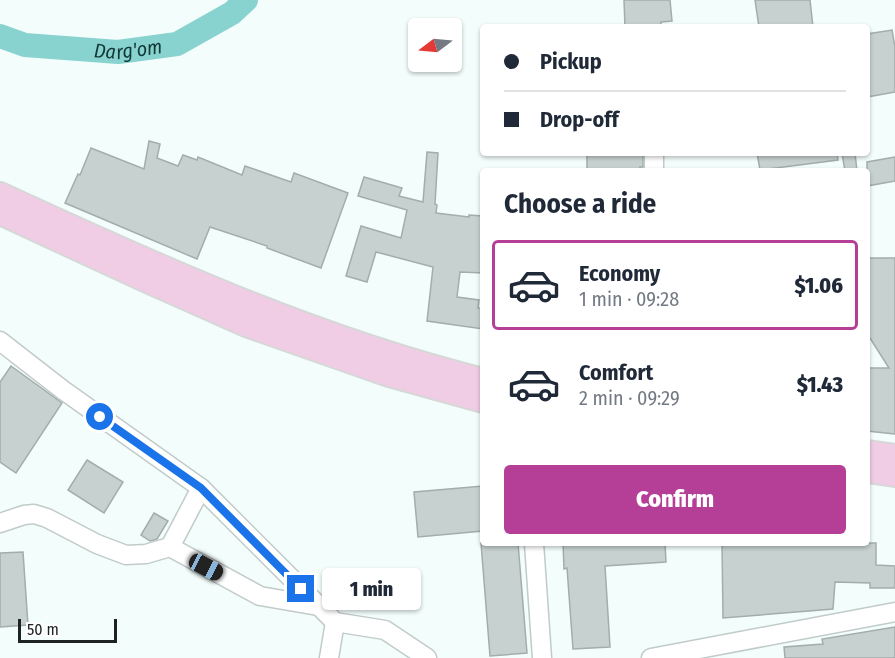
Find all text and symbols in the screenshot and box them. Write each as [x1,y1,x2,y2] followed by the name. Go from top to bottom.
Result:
[408,18,462,72] north arrow
[408,18,462,72] map controls
[93,34,164,64] water label: Darg'om
[540,48,602,75] text: Pickup
[540,106,619,133] text: Drop-off
[504,188,656,220] text: Choose a ride
[507,258,561,312] icon: car
[579,260,660,287] text: Economy
[795,272,843,299] text: $1.06
[579,287,679,311] text: 1 min · 09:28
[507,357,561,411] icon: car
[579,359,653,386] text: Comfort
[797,371,843,398] text: $1.43
[579,386,680,410] text: 2 min · 09:29
[86,403,113,430] route start
[504,465,846,534] button: Confirm
[186,551,226,583] car
[322,568,421,610] callout: 1 min
[287,575,314,602] route end
[350,577,393,601] text: 1 min
[18,616,117,644] scale bar
[27,620,59,639] text: 50 m

